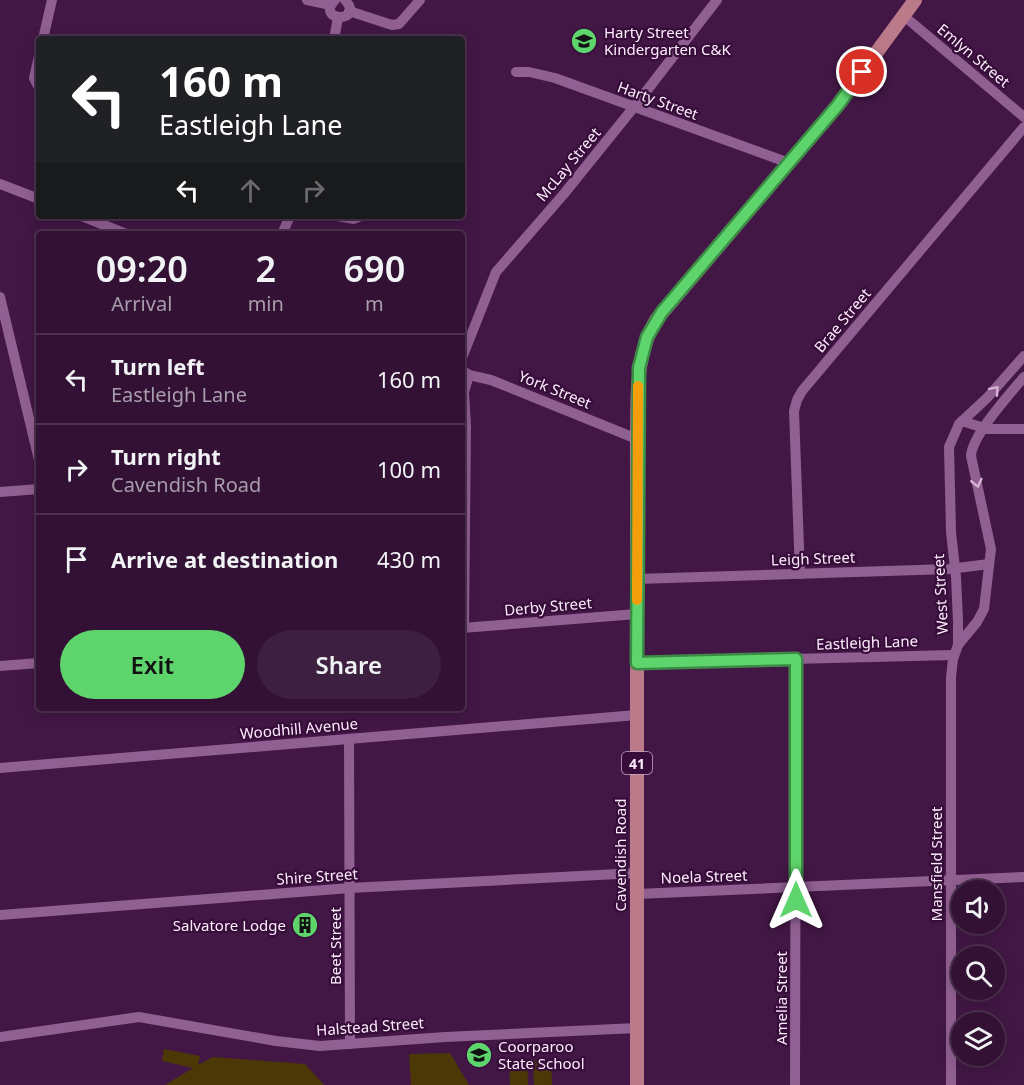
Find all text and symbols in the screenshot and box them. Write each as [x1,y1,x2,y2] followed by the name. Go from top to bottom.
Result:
[934,19,1015,92] street label: Emlyn Street
[604,22,731,59] place label: Harty Street Kindergarten C&K
[569,26,599,56] school or university icon: Harty Street Kindergarten C&K
[836,46,887,97] pin
[159,52,283,109] text: 160 m
[845,55,878,88] icon: arrive
[60,60,138,138] icon: left
[615,76,702,124] street label: Harty Street
[159,106,343,143] text: Eastleigh Lane
[531,122,605,205] street label: McLay Street
[171,174,204,207] icon: left
[234,174,267,207] icon: ahead
[297,174,330,207] icon: right
[96,244,188,293] text: 09:20
[255,244,276,293] text: 2
[344,244,405,293] text: 690
[809,283,875,356] street label: Brae Street
[111,290,172,317] text: Arrival
[248,290,284,317] text: min
[365,290,384,317] text: m
[111,351,205,381] text: Turn left
[60,363,93,396] icon: left
[377,364,441,394] text: 160 m
[516,365,595,413] street label: York Street
[111,381,247,408] text: Eastleigh Lane
[987,386,998,397] one-way arrow
[111,441,221,471] text: Turn right
[60,453,93,486] icon: right
[377,454,441,484] text: 100 m
[111,471,261,498] text: Cavendish Road
[969,477,982,487] one-way arrow
[60,543,93,576] icon: arrive
[111,544,338,574] text: Arrive at destination
[377,544,441,574] text: 430 m
[770,547,856,569] street label: Leigh Street
[928,553,952,635] street label: West Street
[503,592,593,620] street label: Derby Street
[60,630,245,699] button: Exit
[257,630,441,699] button: Share
[816,630,918,654] street label: Eastleigh Lane
[239,713,359,743] street label: Woodhill Avenue
[622,752,652,774] road number: 41
[610,799,630,911] street label: Cavendish Road
[926,806,946,921] street label: Mansfield Street
[276,863,359,889] street label: Shire Street
[660,864,748,888] street label: Noela Street
[764,868,828,932] position arrow
[951,880,1005,1066] map controls
[951,880,1005,934] button: sound
[325,906,345,985] street label: Beet Street
[290,910,320,940] building icon: Salvatore Lodge
[173,915,286,935] place label: Salvatore Lodge
[951,946,1005,1000] button: search
[771,950,791,1045] street label: Amelia Street
[315,1012,425,1040] street label: Halstead Street
[951,1012,1005,1066] button: layers
[498,1036,585,1073] place label: Coorparoo State School
[464,1040,494,1070] school or university icon: Coorparoo State School

